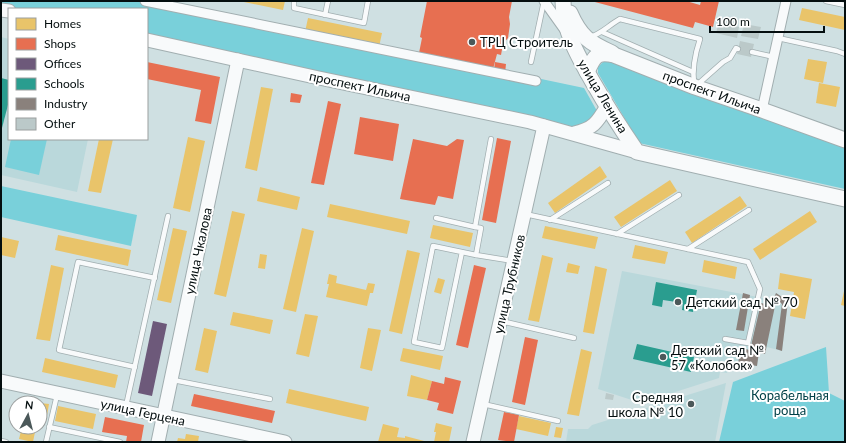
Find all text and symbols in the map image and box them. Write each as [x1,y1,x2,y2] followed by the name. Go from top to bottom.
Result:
[8,8,148,140] legend
[710,8,824,34] scale bar
[716,14,750,29] text: 100 m
[44,16,81,31] text: Homes
[480,34,573,50] place label: ТРЦ Строитель
[44,36,76,51] text: Shops
[467,37,477,47] marker: ТРЦ Строитель
[44,56,81,71] text: Offices
[575,56,631,136] street label: улица Ленина
[308,67,412,105] street label: проспект Ильича
[661,67,763,117] street label: проспект Ильича
[44,76,85,91] text: Schools
[44,96,88,111] text: Industry
[44,116,76,131] text: Other
[181,206,215,296] street label: улица Чкалова
[490,233,528,335] street label: улица Трубников
[686,294,798,310] place label: Детский сад № 70
[673,297,683,307] marker: Детский сад № 70
[671,342,764,373] place label: Детский сад № 57 «Колобок»
[658,352,668,362] marker: Детский сад № 57 «Колобок»
[751,387,829,418] park label: Корабельная роща
[608,389,683,420] place label: Средняя школа № 10
[8,395,48,435] north arrow
[99,395,187,429] street label: улица Герцена
[24,398,34,412] text: N
[686,399,696,409] marker: Средняя школа № 10

